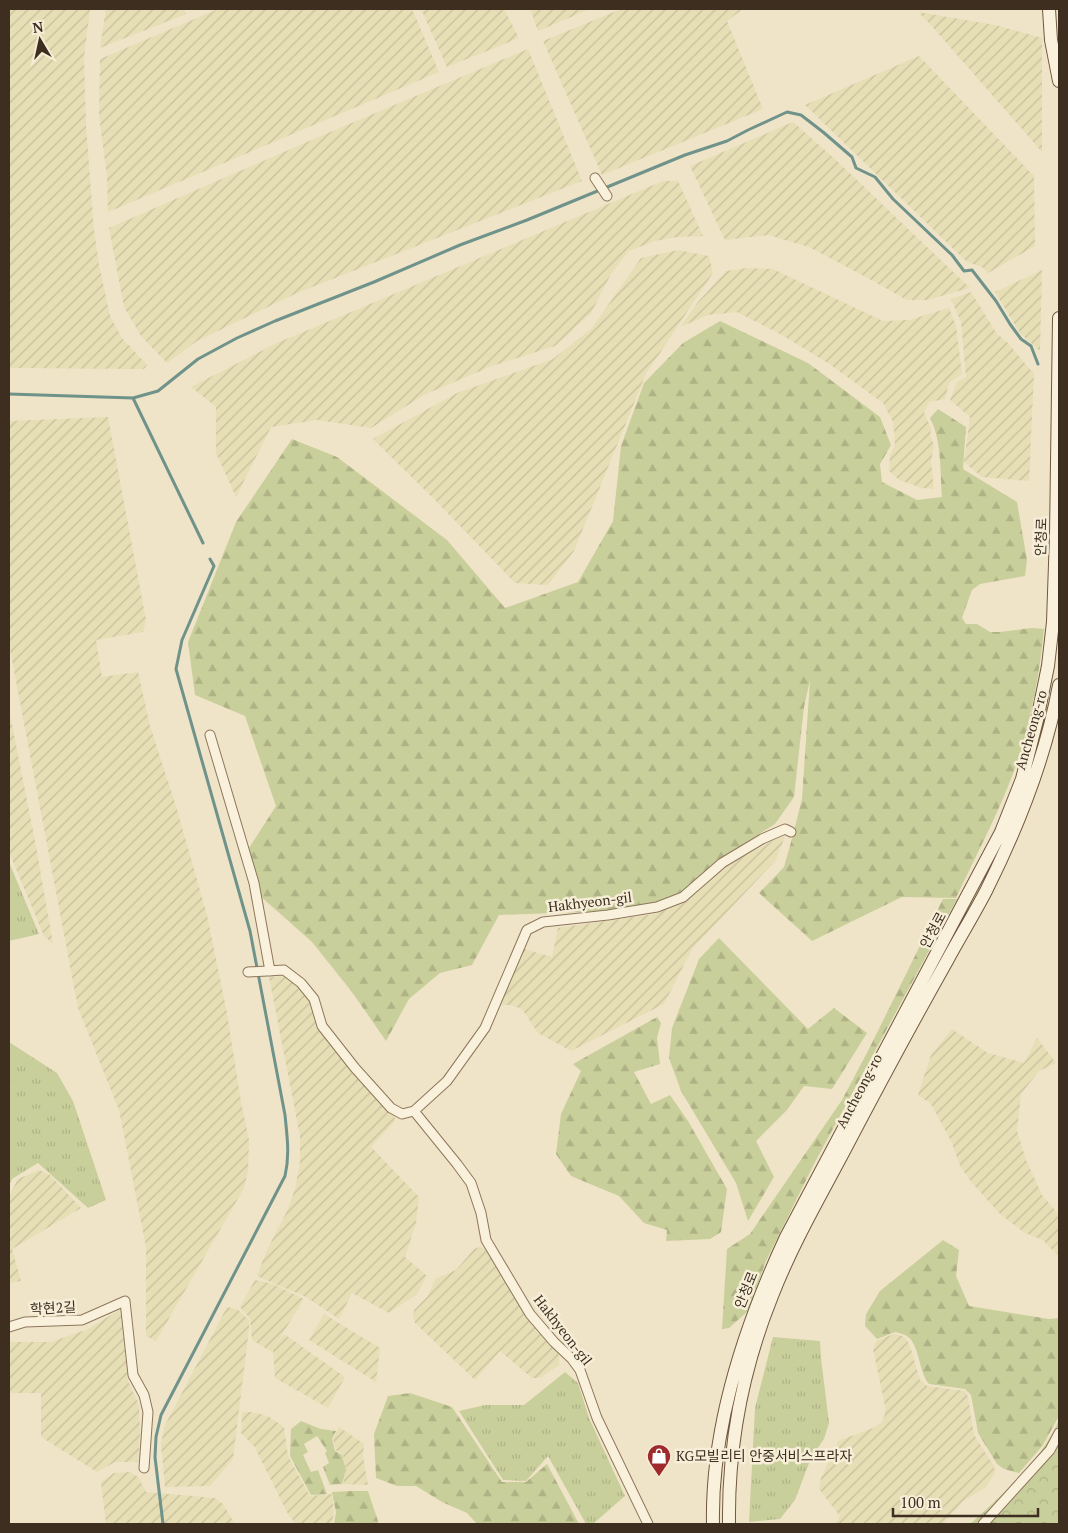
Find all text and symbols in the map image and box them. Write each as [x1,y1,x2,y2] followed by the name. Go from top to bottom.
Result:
[15,15,65,65] north arrow
[31,16,45,37] text: N
[1030,517,1051,557] street label: 안청로
[1010,688,1051,772] street label: Ancheong-ro
[547,887,633,916] street label: Hakhyeon-gil
[915,908,950,951] street label: 안청로
[831,1050,886,1131] street label: Ancheong-ro
[729,1268,762,1311] street label: 안청로
[530,1291,597,1369] street label: Hakhyeon-gil
[29,1297,76,1318] street label: 학현2길
[646,1443,672,1477] shop icon: KG모빌리티 안중서비스프라자
[676,1446,852,1465] place label: KG모빌리티 안중서비스프라자
[893,1486,1038,1518] scale bar
[900,1492,941,1512] text: 100 m

